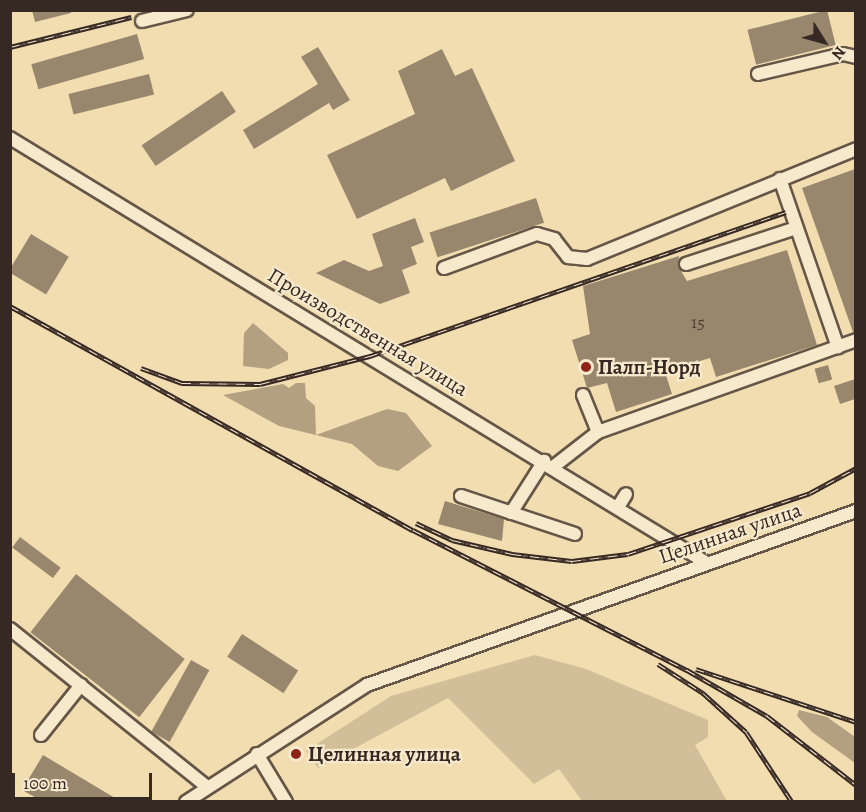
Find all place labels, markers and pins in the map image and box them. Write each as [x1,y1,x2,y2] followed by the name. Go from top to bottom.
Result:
[598,354,700,380] place label: Палп-Норд
[579,360,593,374] marker: Палп-Норд
[308,741,461,767] place label: Целинная улица
[289,747,303,761] marker: Целинная улица

